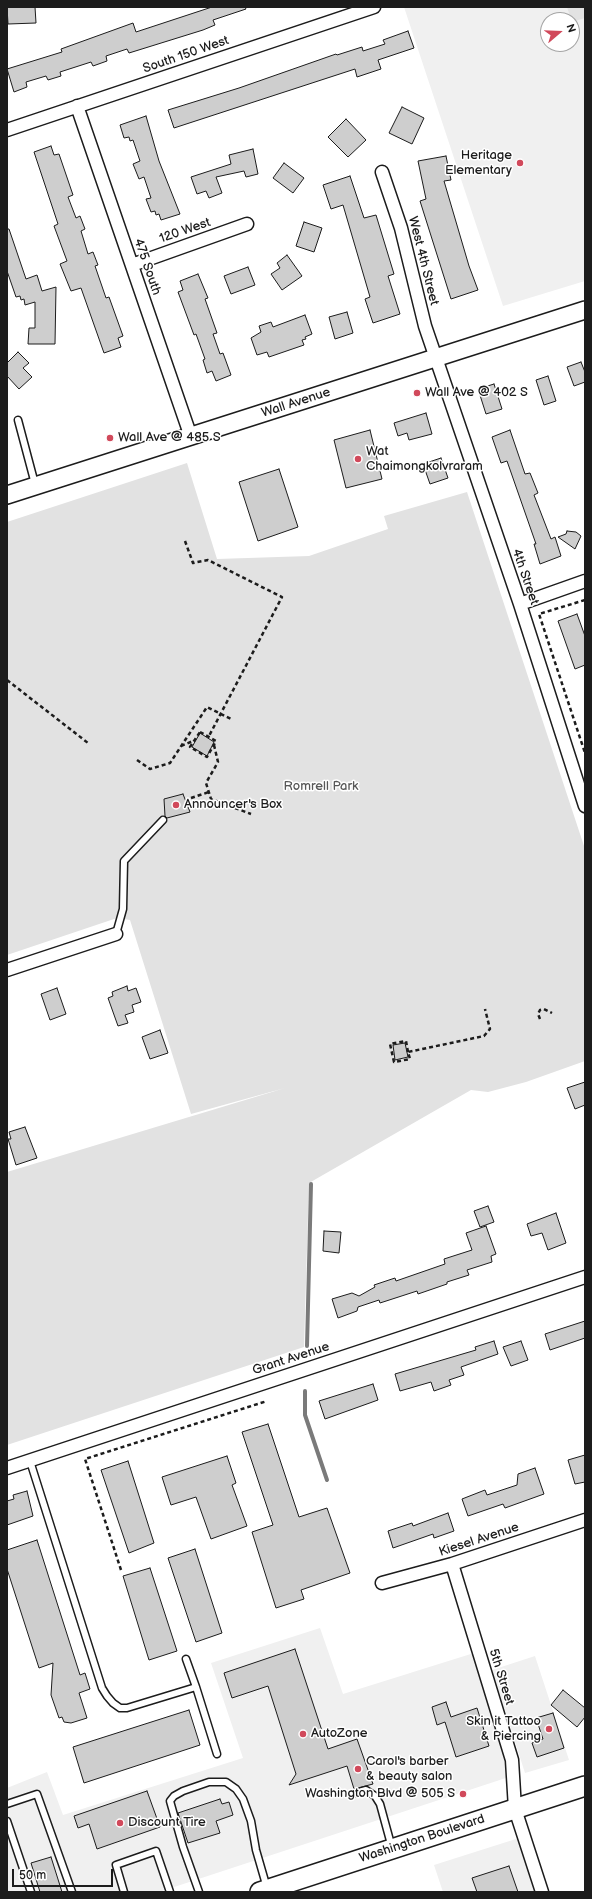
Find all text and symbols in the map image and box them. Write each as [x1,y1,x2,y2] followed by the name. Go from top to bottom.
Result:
[540,12,580,52] north arrow
[563,22,578,34] text: N
[141,33,231,77] street label: South 150 West
[445,148,512,179] place label: Heritage Elementary
[515,158,525,168] marker: Heritage Elementary
[157,215,213,247] street label: 120 West
[404,215,442,307] street label: West 4th Street
[130,237,164,297] street label: 475 South
[260,385,332,421] street label: Wall Avenue
[425,385,528,401] place label: Wall Ave @ 402 S
[412,388,422,398] marker: Wall Ave @ 402 S
[118,430,221,446] place label: Wall Ave @ 485 S
[105,433,115,443] marker: Wall Ave @ 485 S
[366,444,483,475] place label: Wat Chaimongkolvraram
[353,454,363,464] marker: Wat Chaimongkolvraram
[508,547,542,607] street label: 4th Street
[284,779,358,795] park label: Romrell Park
[184,797,282,813] place label: Announcer's Box
[171,800,181,810] marker: Announcer's Box
[251,1339,331,1379] street label: Grant Avenue
[437,1520,521,1560] street label: Kiesel Avenue
[485,1647,517,1707] street label: 5th Street
[466,1714,541,1745] place label: Skin it Tattoo & Piercing
[544,1724,554,1734] marker: Skin it Tattoo & Piercing
[311,1726,367,1742] place label: AutoZone
[298,1729,308,1739] marker: AutoZone
[366,1754,452,1785] place label: Carol's barber & beauty salon
[353,1764,363,1774] marker: Carol's barber & beauty salon
[305,1786,455,1802] place label: Washington Blvd @ 505 S
[458,1789,468,1799] marker: Washington Blvd @ 505 S
[357,1811,487,1867] street label: Washington Boulevard
[128,1815,206,1831] place label: Discount Tire
[115,1818,125,1828] marker: Discount Tire
[14,1861,115,1887] scale bar
[19,1868,46,1883] text: 50 m

